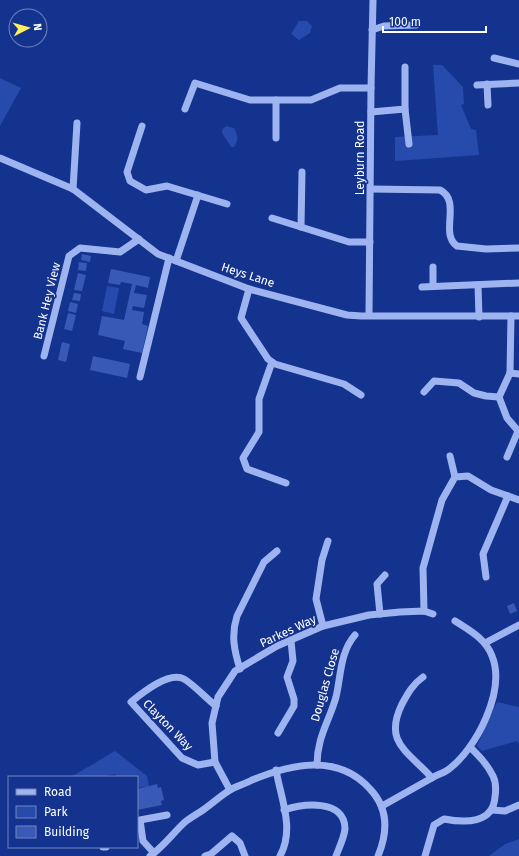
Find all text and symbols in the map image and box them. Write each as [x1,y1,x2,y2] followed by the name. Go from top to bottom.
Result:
[8,8,48,48] north arrow
[383,8,486,34] scale bar
[389,15,421,29] text: 100 m
[31,23,44,31] text: N
[353,121,367,195] street label: Leyburn Road
[220,260,276,290] street label: Heys Lane
[31,261,63,341] street label: Bank Hey View
[258,612,319,650] street label: Parkes Way
[308,647,342,723] street label: Douglas Close
[140,697,196,753] street label: Clayton Way
[8,776,138,848] legend
[44,785,72,799] text: Road
[44,805,68,819] text: Park
[44,825,90,839] text: Building

